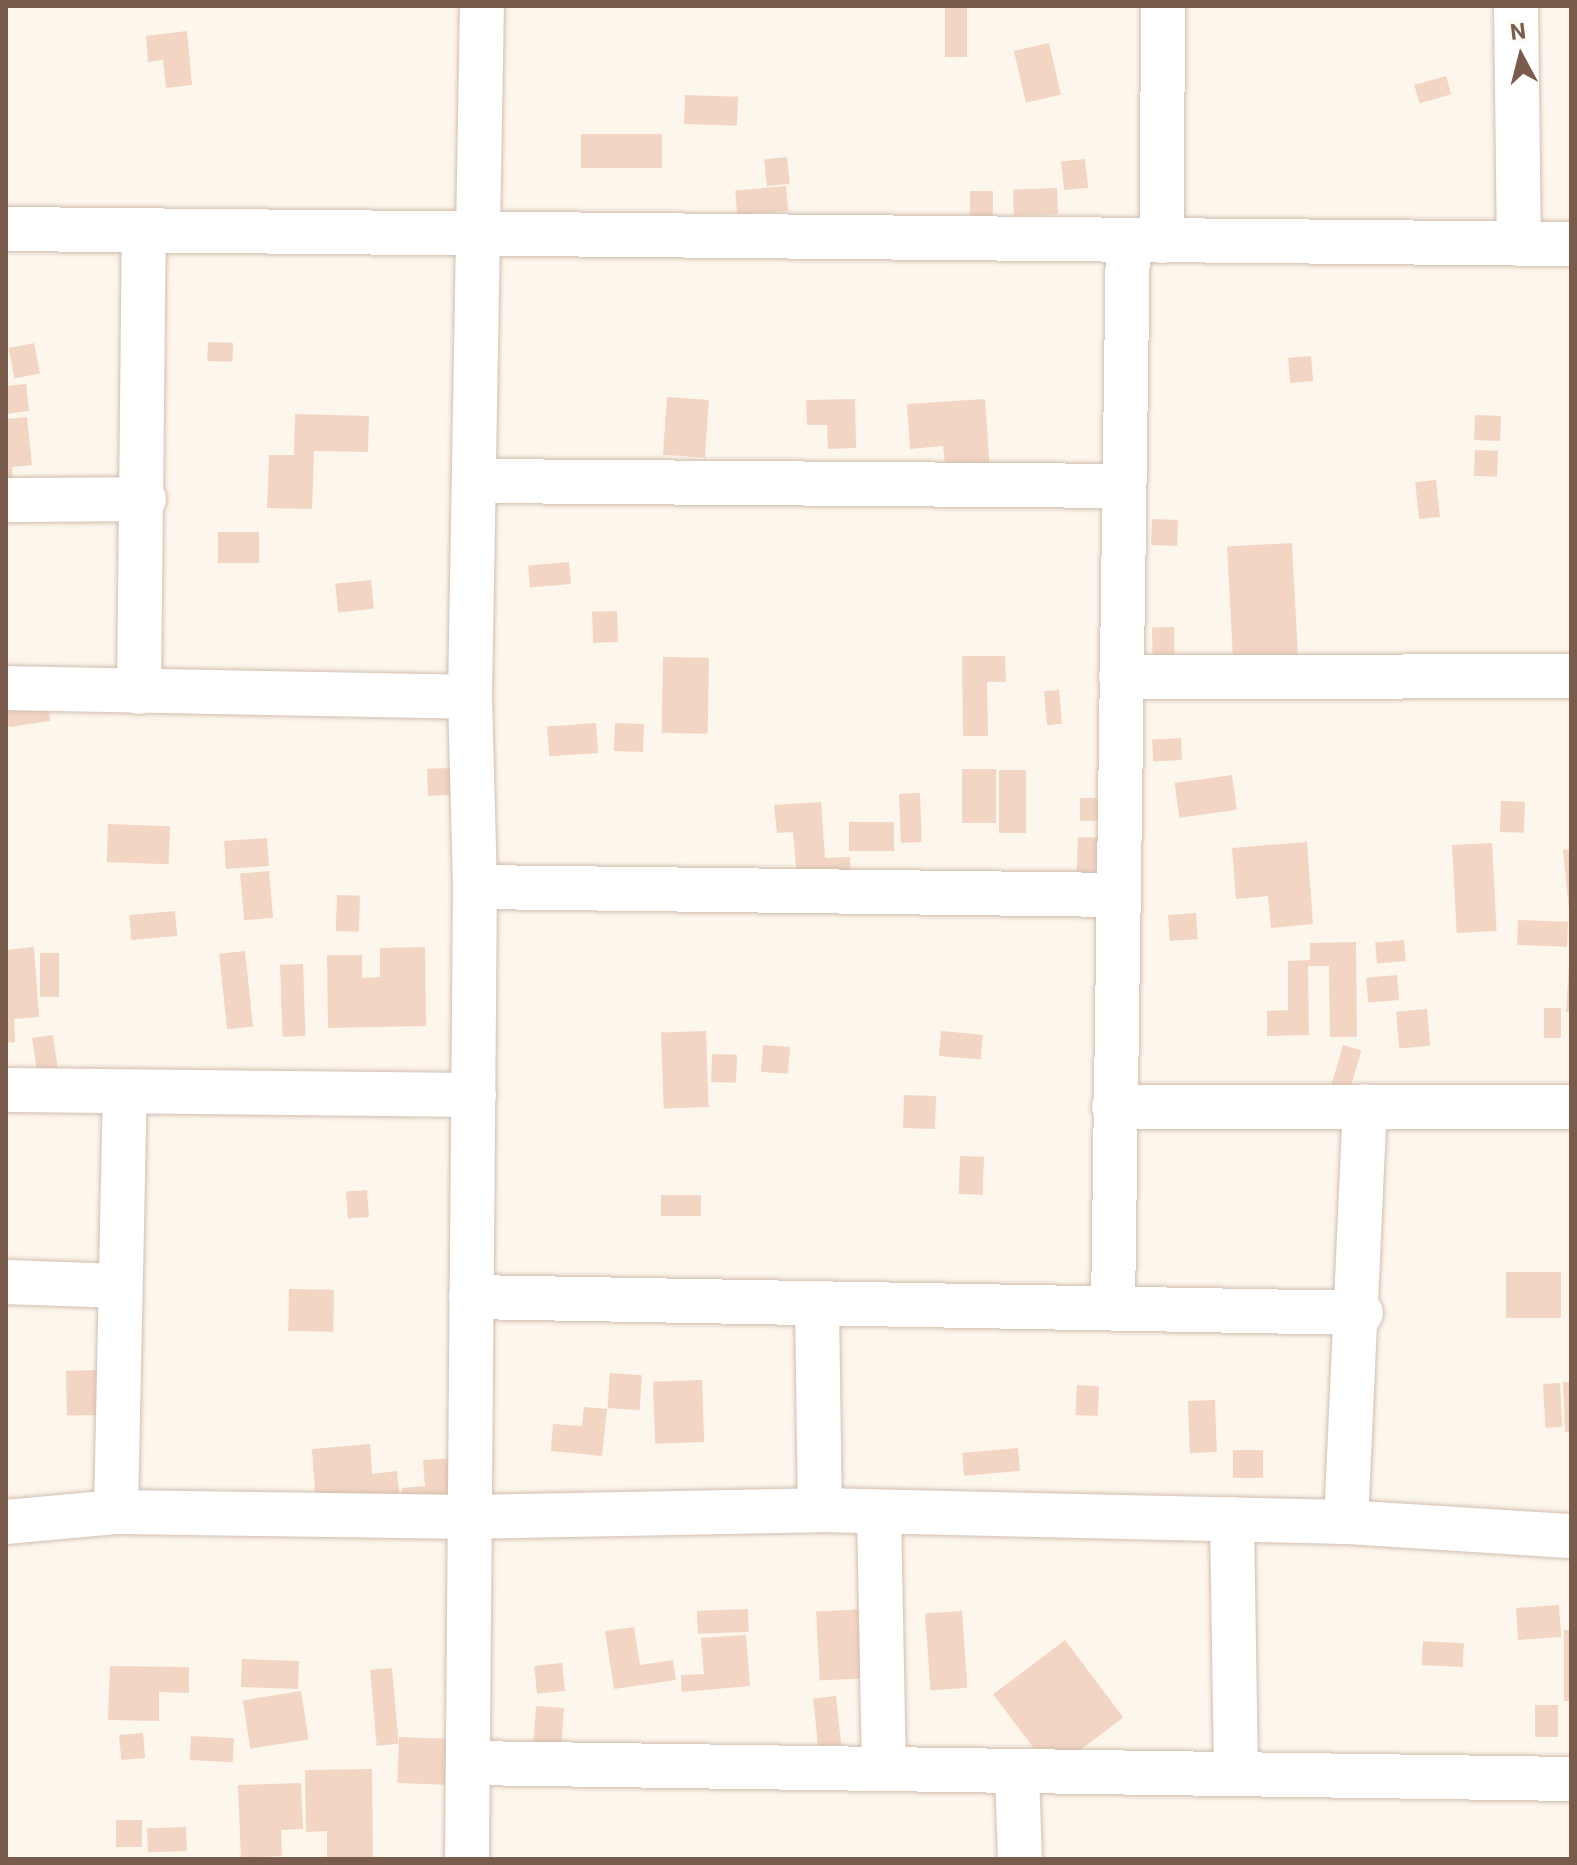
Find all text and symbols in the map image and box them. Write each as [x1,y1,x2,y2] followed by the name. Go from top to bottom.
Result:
[1481,16,1561,96] north arrow
[1509,18,1527,45] text: N

